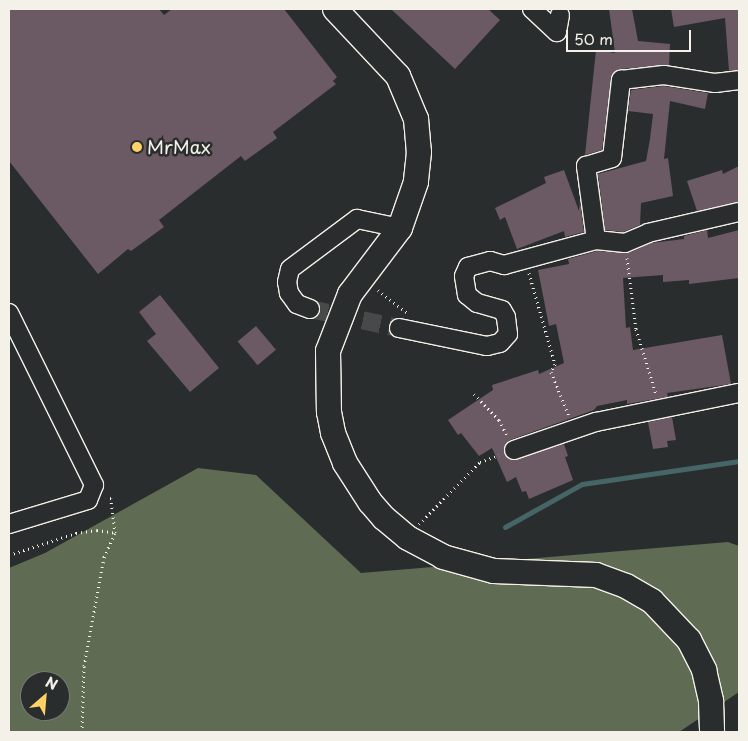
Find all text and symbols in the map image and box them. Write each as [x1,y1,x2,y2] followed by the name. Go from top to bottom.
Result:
[568,20,693,52] scale bar
[574,27,613,50] text: 50 m
[147,136,211,158] place label: MrMax
[131,141,143,153] marker: MrMax
[20,671,70,721] north arrow
[42,671,61,695] text: N

